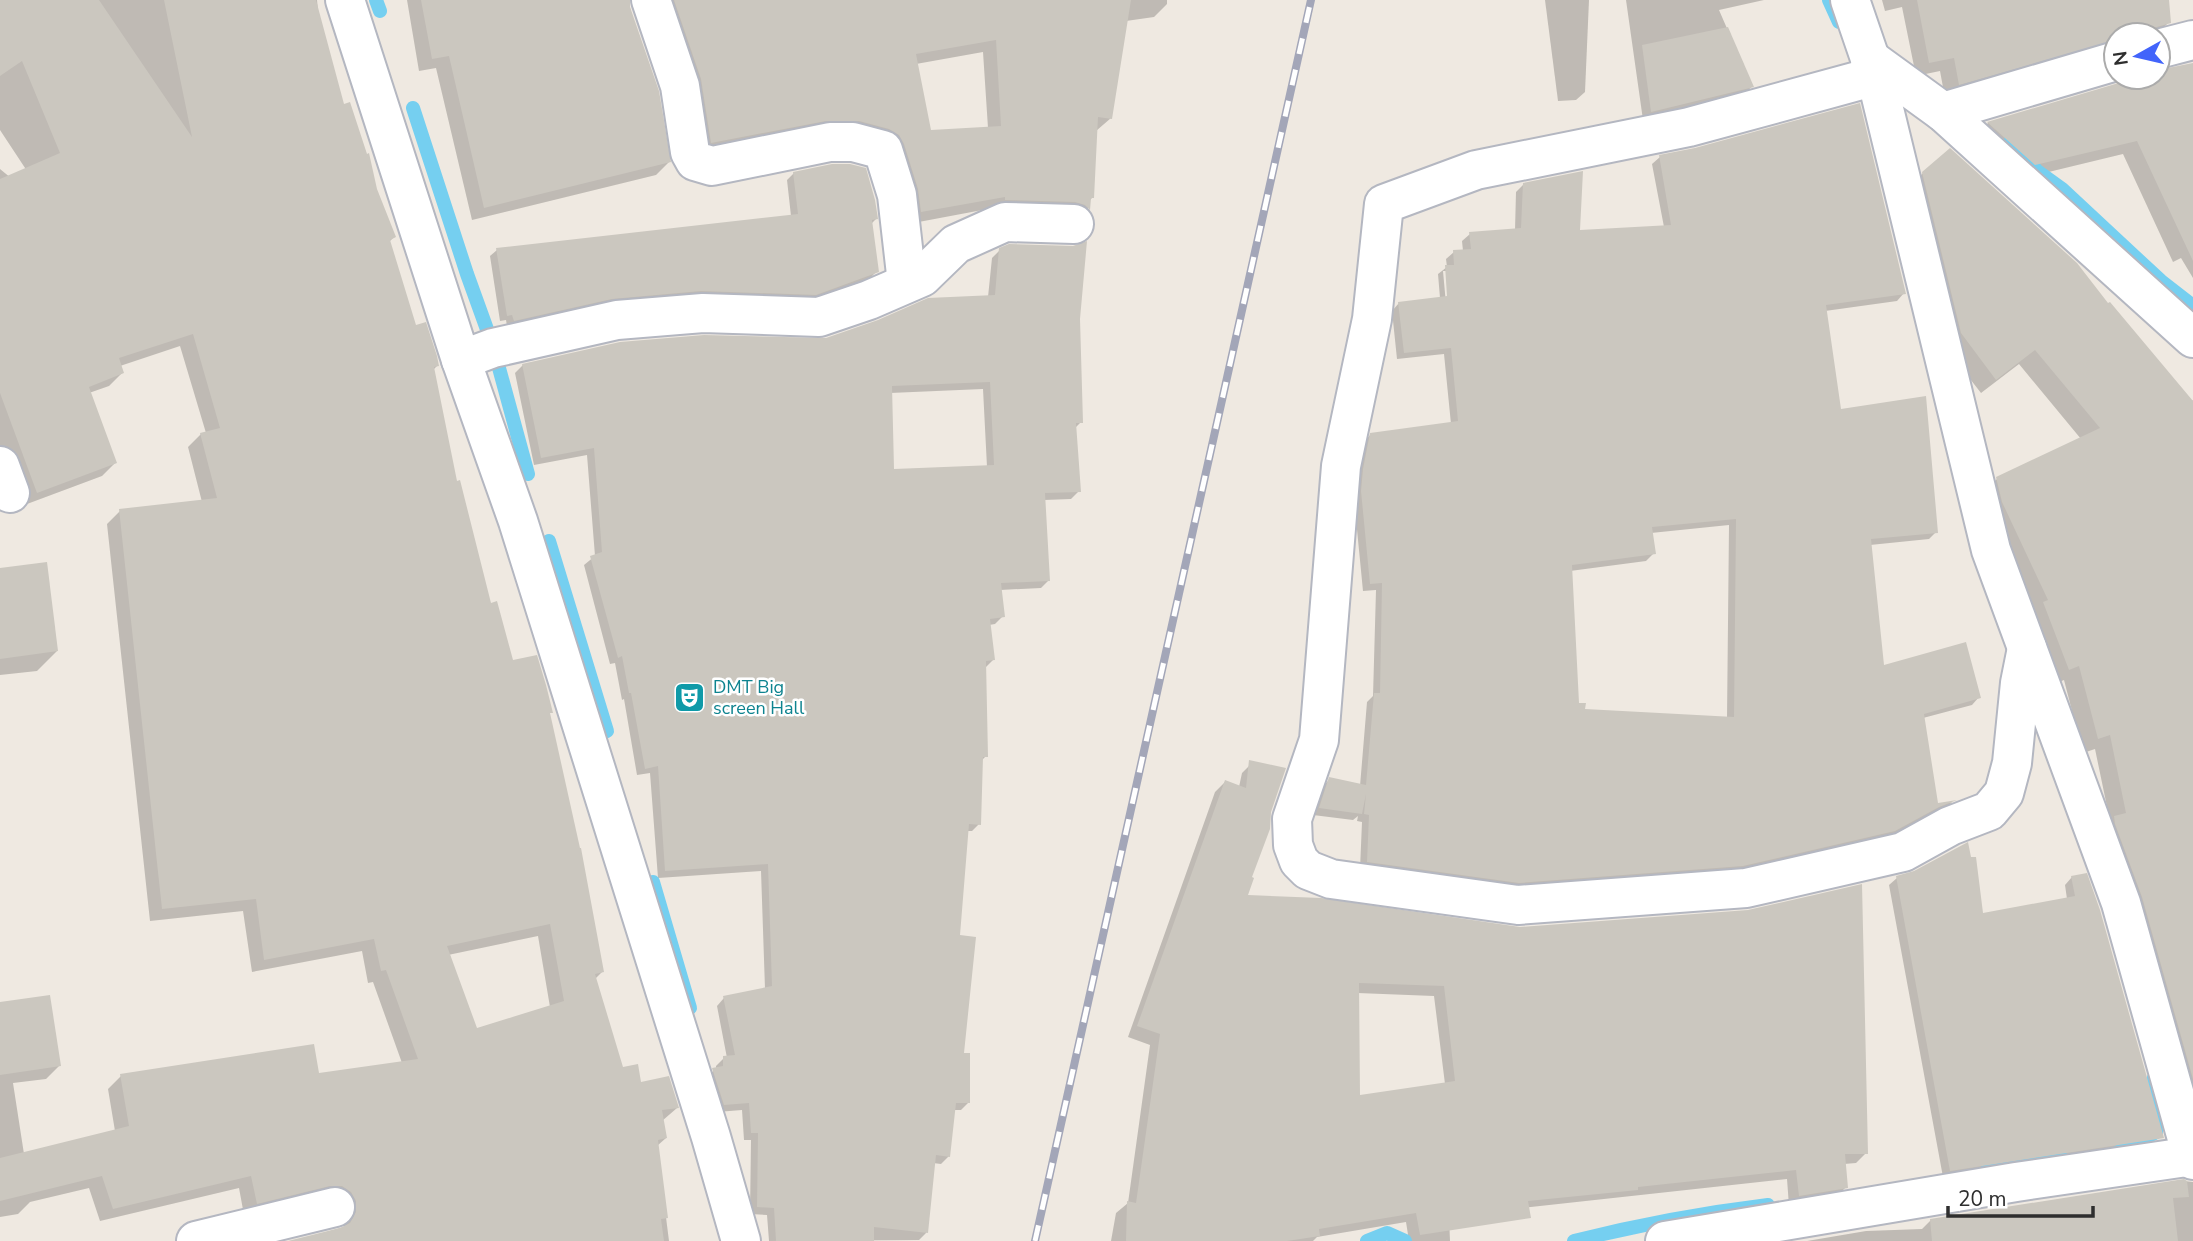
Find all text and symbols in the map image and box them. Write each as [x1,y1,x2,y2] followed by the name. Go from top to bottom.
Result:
[2102,21,2172,91] north arrow
[2107,49,2135,67] text: N
[713,675,805,720] place label: DMT Big screen Hall
[673,680,707,714] theatre icon: DMT Big screen Hall
[1948,1174,2093,1218] scale bar
[1958,1185,2007,1213] text: 20 m

